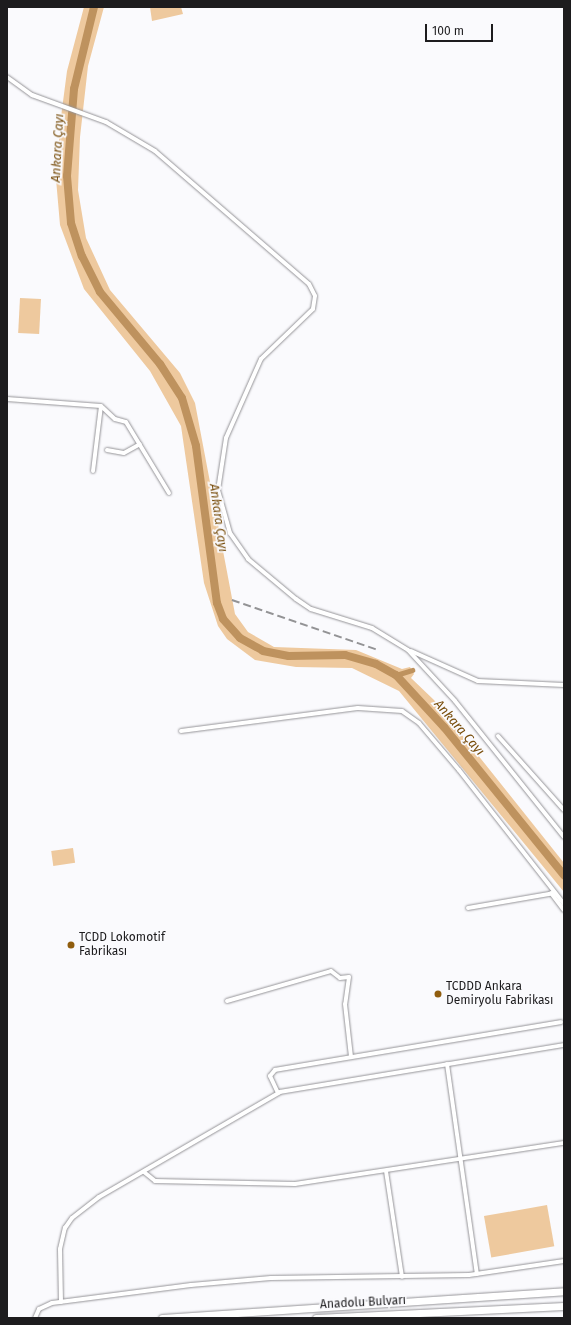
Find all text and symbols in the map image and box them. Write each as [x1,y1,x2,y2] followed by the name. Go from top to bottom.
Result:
[427,16,495,42] scale bar
[432,24,464,38] text: 100 m
[48,113,68,183] water label: Ankara Çayı
[205,483,231,553] water label: Ankara Çayı
[430,697,488,759] water label: Ankara Çayı
[79,931,165,959] place label: TCDD Lokomotif Fabrikası
[66,940,76,950] marker: TCDD Lokomotif Fabrikası
[446,980,553,1008] place label: TCDDD Ankara Demiryolu Fabrikası
[433,989,443,999] marker: TCDDD Ankara Demiryolu Fabrikası
[320,1294,406,1312] street label: Anadolu Bulvarı

